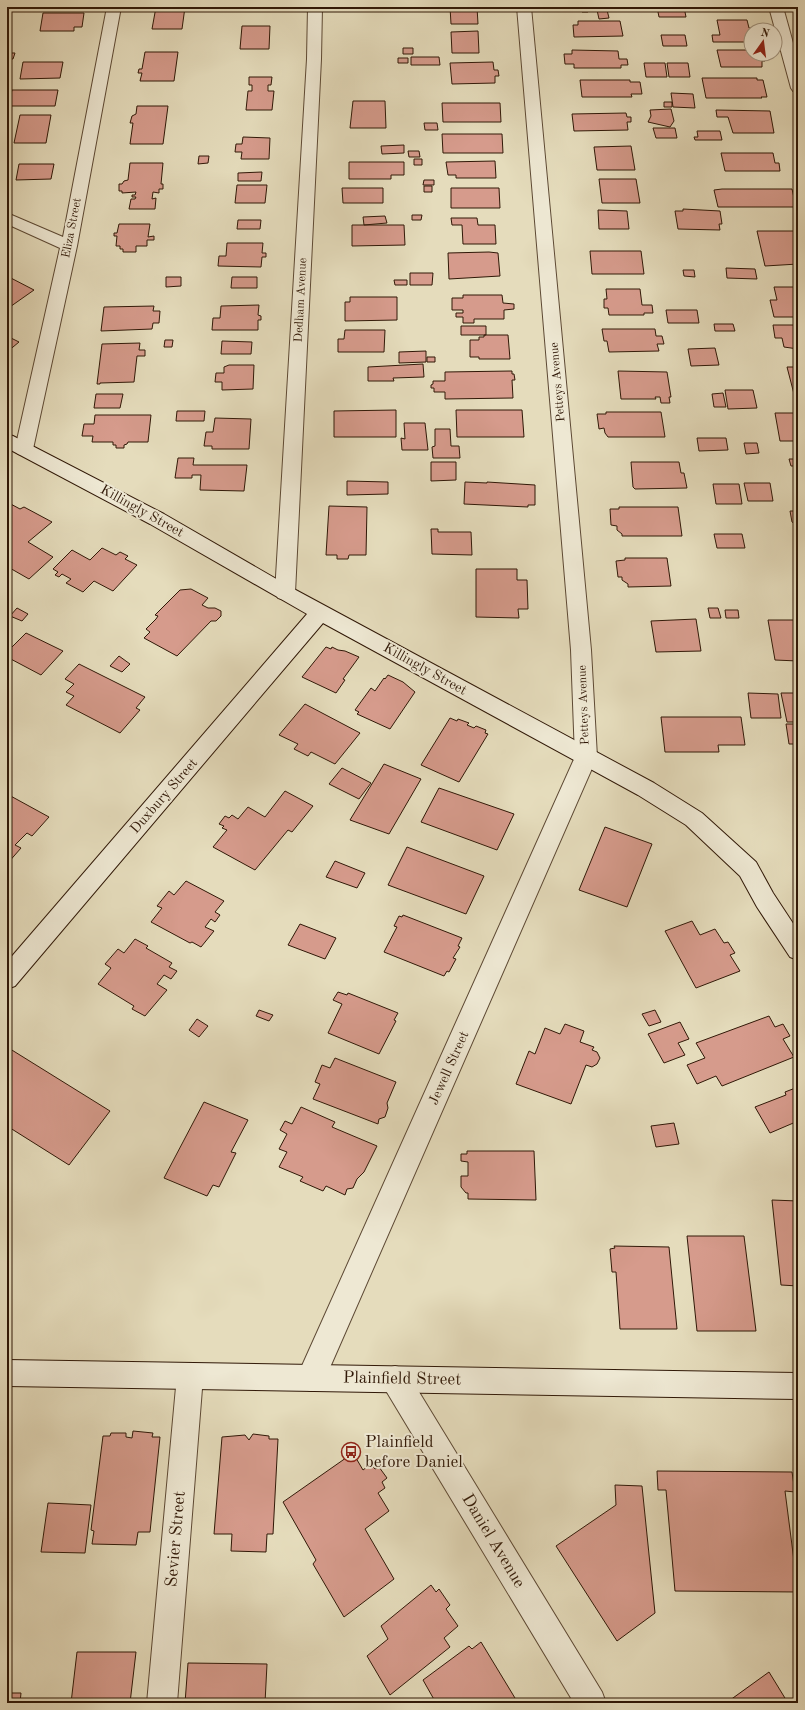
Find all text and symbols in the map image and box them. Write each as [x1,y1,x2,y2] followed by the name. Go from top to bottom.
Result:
[743,22,783,62] north arrow
[760,27,771,40] text: N
[60,197,84,259] street label: Eliza Street
[293,257,309,343] street label: Dedham Avenue
[548,341,567,422] street label: Petteys Avenue
[98,482,186,540] street label: Killingly Street
[381,640,469,698] street label: Killingly Street
[577,664,591,745] street label: Petteys Avenue
[128,756,200,836] street label: Duxbury Street
[426,1029,472,1107] street label: Jewell Street
[343,1369,461,1389] street label: Plainfield Street
[365,1434,463,1471] place label: Plainfield before Daniel
[340,1441,362,1463] bus stop icon: Plainfield before Daniel
[163,1490,189,1588] street label: Sevier Street
[458,1491,528,1591] street label: Daniel Avenue

